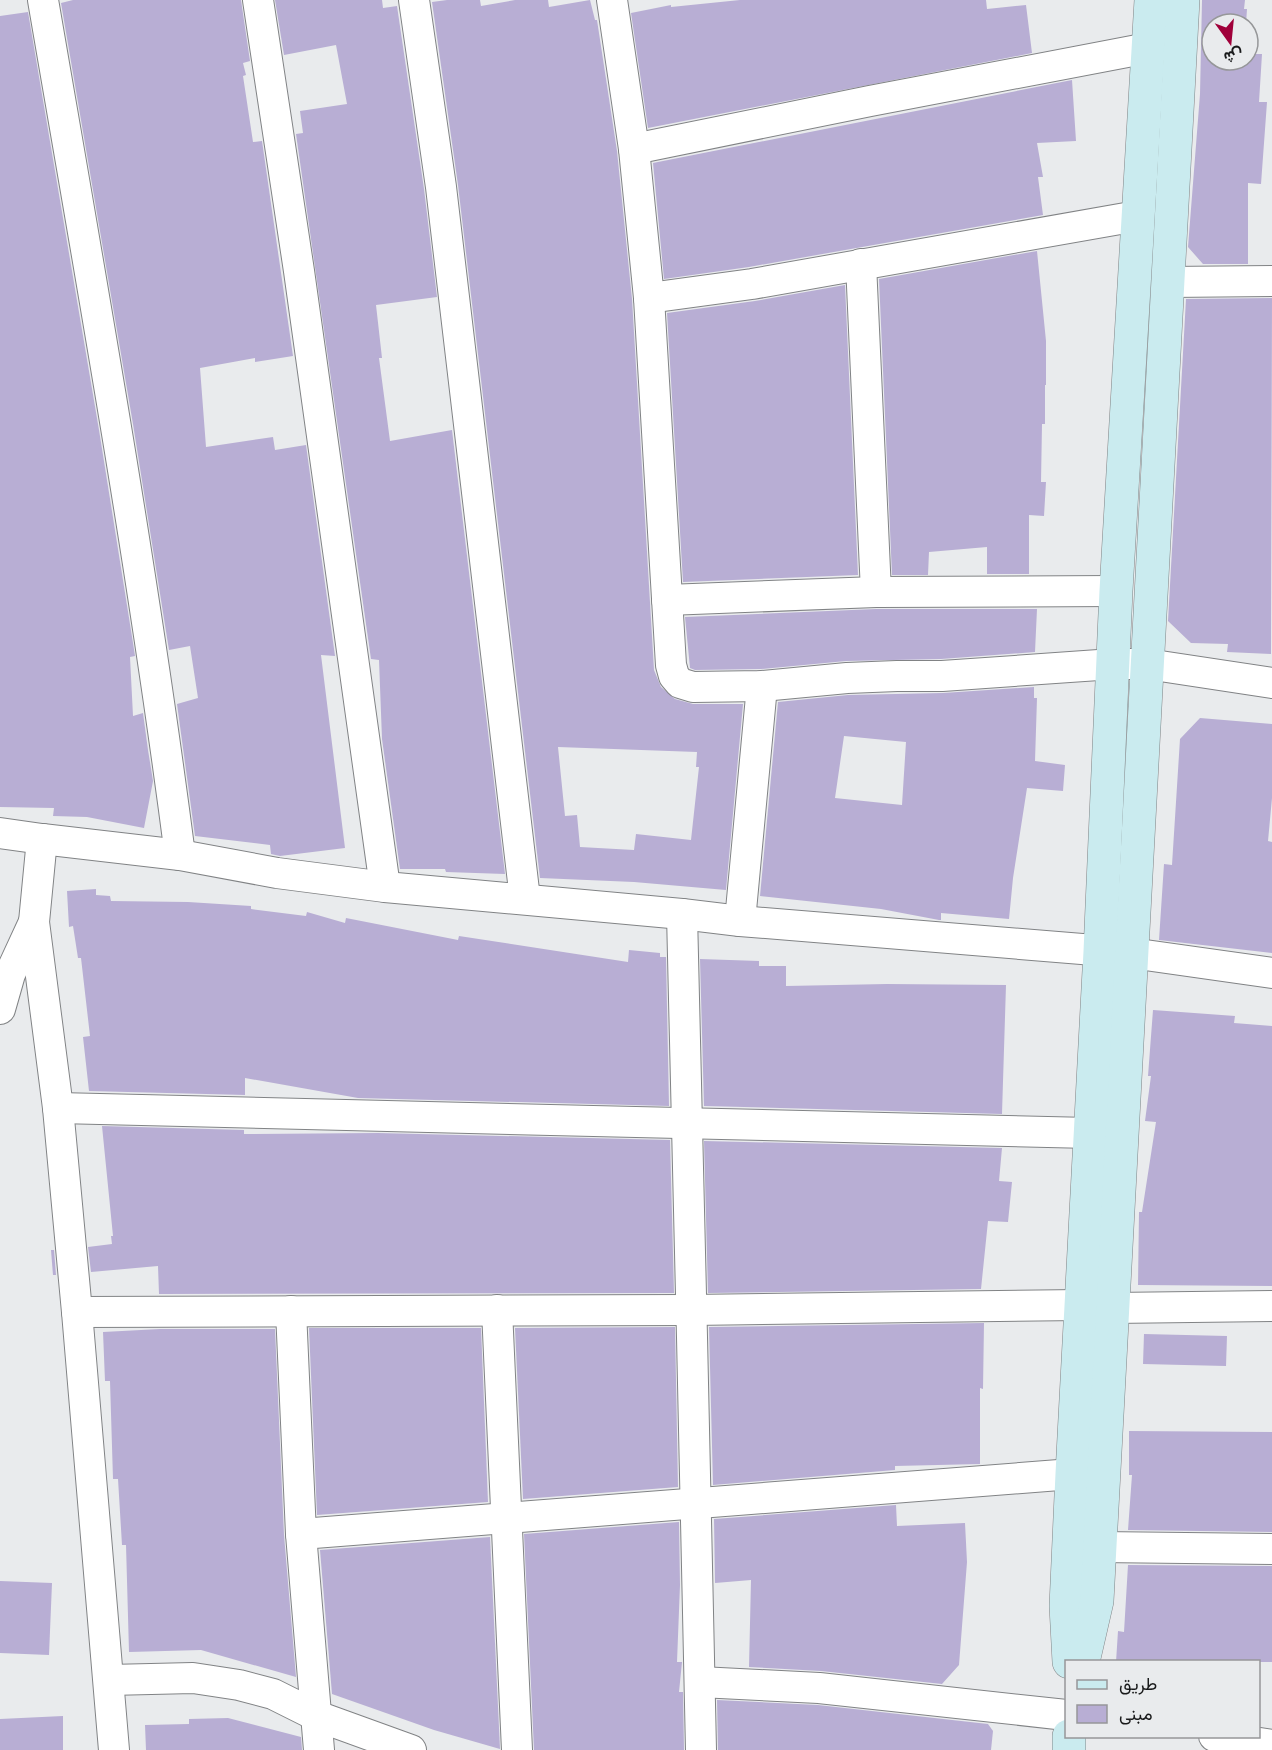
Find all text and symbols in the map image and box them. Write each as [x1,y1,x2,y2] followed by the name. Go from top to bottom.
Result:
[1200,12,1260,72] north arrow
[1222,43,1245,67] text: ش
[1065,1660,1260,1738] legend
[1119,1674,1157,1695] text: طريق
[1119,1704,1153,1725] text: مبنى

